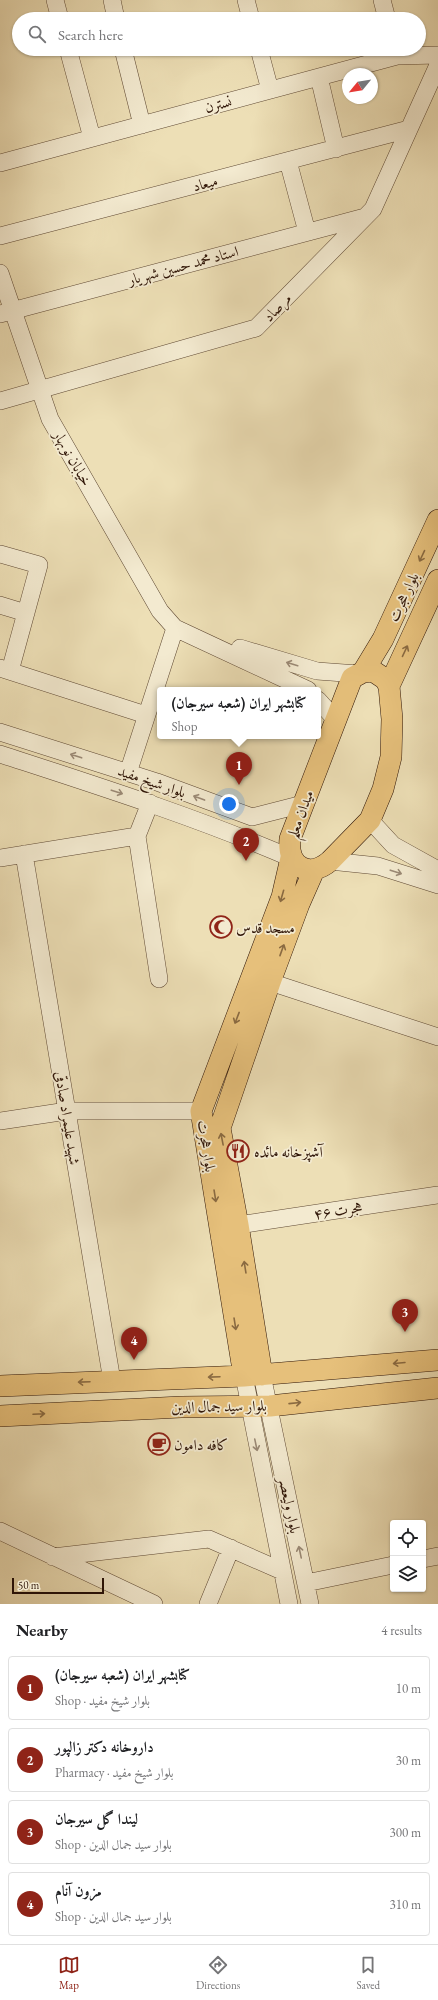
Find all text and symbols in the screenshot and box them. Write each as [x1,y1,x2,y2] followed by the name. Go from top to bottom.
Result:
[12,12,426,56] search box
[26,23,48,45] icon: search
[58,25,123,44] text: Search here
[342,68,378,104] north arrow
[202,91,234,117] street label: نسترن
[190,171,220,195] street label: میعاد
[124,241,241,290] street label: استاد محمد حسین شهریار
[259,289,297,327] street label: مرصاد
[48,425,97,490] street label: خیابان نوبهار
[418,549,425,561] one-way arrow
[383,569,424,625] street label: بلوار هجرت
[402,645,409,657] one-way arrow
[286,660,299,667] one-way arrow
[157,687,321,739] popup
[172,693,307,712] text: کتابشهر ایران (شعبه سیرجان)
[172,718,197,735] text: Shop
[70,752,83,759] one-way arrow
[226,752,252,785] pin: 1
[114,761,189,806] street label: بلوار شیخ مفید
[283,787,323,843] street label: میدان معلم
[110,789,123,796] one-way arrow
[194,793,206,801] one-way arrow
[219,794,239,814] your location
[233,828,259,861] pin: 2
[390,868,402,876] one-way arrow
[278,889,285,902] one-way arrow
[208,914,234,940] mosque icon: مسجد قدس
[236,918,295,937] place label: مسجد قدس
[278,944,286,956] one-way arrow
[233,1011,241,1023] one-way arrow
[50,1070,85,1166] street label: شهید علیمراد صادقی
[193,1119,221,1174] street label: بلوار هجرت
[218,1133,226,1146] one-way arrow
[225,1138,251,1164] restaurant icon: آشپزخانه مائده
[254,1142,324,1162] place label: آشپزخانه مائده
[211,1189,219,1202] one-way arrow
[312,1197,364,1224] street label: هجرت ۴۶
[241,1261,249,1274] one-way arrow
[392,1299,418,1332] pin: 3
[231,1317,239,1330] one-way arrow
[121,1327,147,1360] pin: 4
[393,1359,406,1367] one-way arrow
[208,1374,221,1381] one-way arrow
[78,1379,91,1386] one-way arrow
[171,1396,267,1416] street label: بلوار سید جمال الدین
[288,1400,301,1407] one-way arrow
[32,1410,45,1417] one-way arrow
[146,1431,172,1457] cafe icon: کافه دامون
[174,1435,228,1454] place label: کافه دامون
[253,1439,261,1452] one-way arrow
[273,1473,305,1535] street label: بلوار ولیعصر
[390,1520,426,1592] map controls
[390,1520,426,1556] button: locate
[295,1546,303,1559] one-way arrow
[390,1556,426,1592] button: layers
[12,1576,104,1595] scale bar
[18,1578,39,1592] text: 50 m
[16,1619,68,1641] text: Nearby
[381,1622,422,1639] text: 4 results
[55,1665,190,1684] text: کتابشهر ایران (شعبه سیرجان)
[27,1680,33,1697] text: 1
[396,1680,421,1697] text: 10 m
[55,1692,150,1709] text: Shop · بلوار شیخ مفید
[55,1737,154,1756] text: داروخانه دکتر زالپور
[27,1752,33,1769] text: 2
[396,1752,421,1769] text: 30 m
[55,1764,174,1781] text: Pharmacy · بلوار شیخ مفید
[55,1809,138,1828] text: لیندا گل سیرجان
[27,1824,33,1841] text: 3
[390,1824,421,1841] text: 300 m
[55,1836,172,1853] text: Shop · بلوار سید جمال الدین
[55,1881,102,1900] text: مزون آنام
[27,1896,33,1913] text: 4
[390,1896,421,1913] text: 310 m
[55,1908,172,1925] text: Shop · بلوار سید جمال الدین
[58,1954,80,1992] tab: Map
[196,1954,240,1992] tab: Directions
[356,1954,380,1992] tab: Saved

